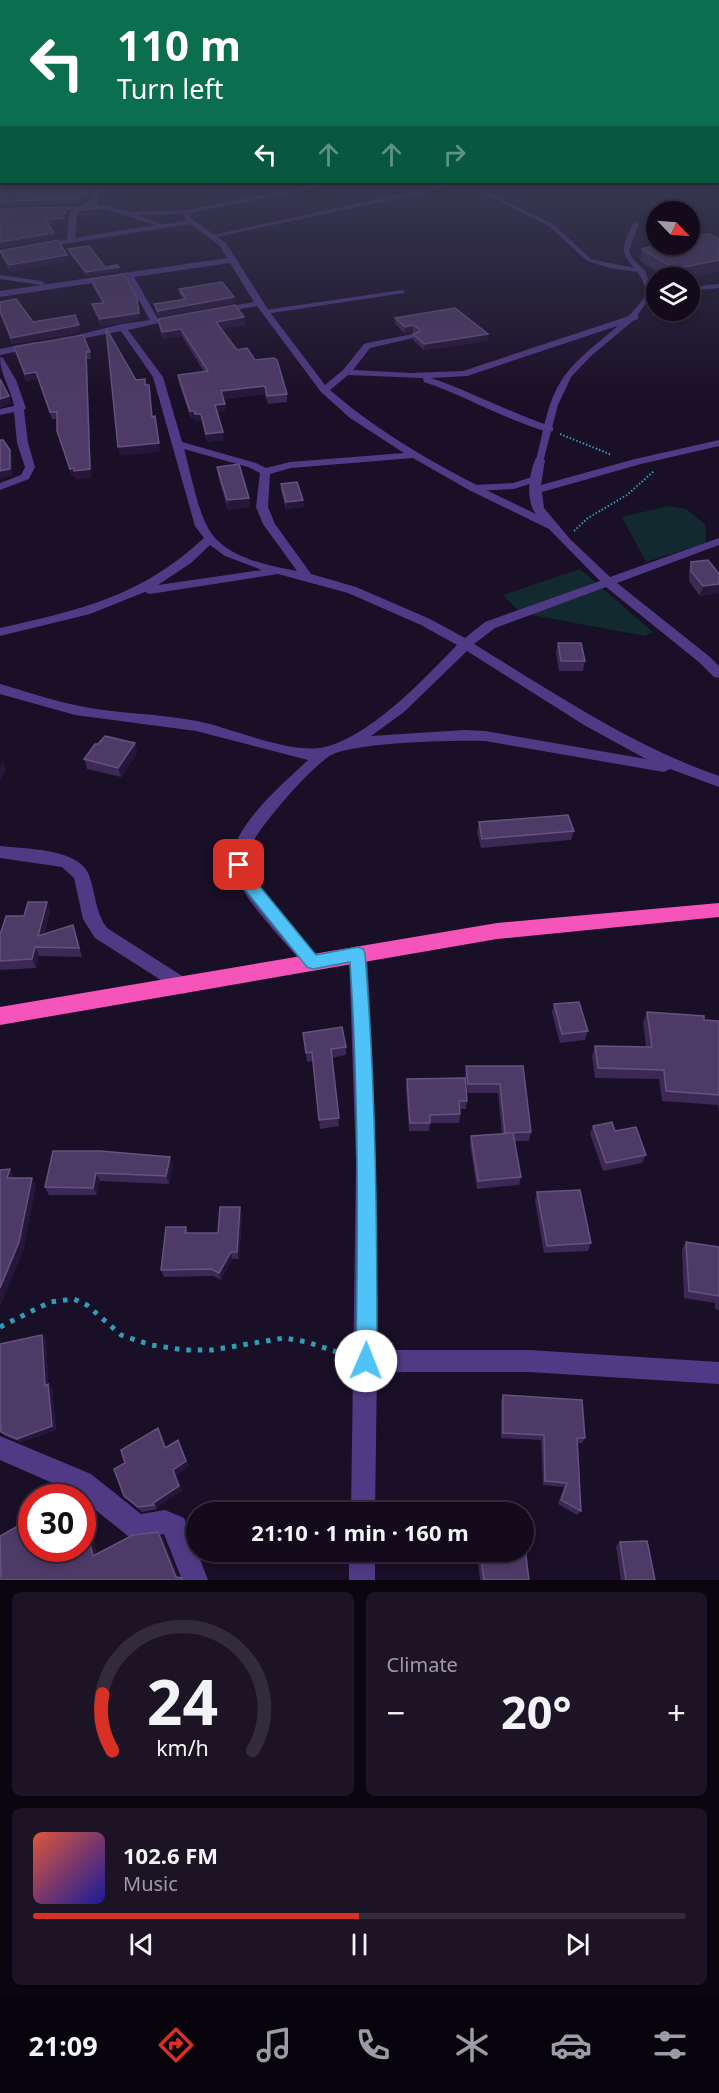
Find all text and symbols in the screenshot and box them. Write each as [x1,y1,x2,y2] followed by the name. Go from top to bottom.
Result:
[117,16,241,73] text: 110 m
[18,24,96,102] icon: left
[117,70,223,107] text: Turn left
[249,138,282,171] icon: left
[312,138,345,171] icon: ahead
[375,138,408,171] icon: ahead
[438,138,471,171] icon: right
[646,201,700,255] north arrow
[646,201,700,321] map controls
[646,267,700,321] button: layers
[213,839,264,890] pin
[222,848,255,881] icon: arrive
[334,1329,398,1393] position arrow
[18,1484,96,1562] speed limit sign: 30
[251,1517,469,1547] text: 21:10 · 1 min · 160 m
[387,1651,458,1678] text: Climate
[147,1658,218,1743] text: 24
[501,1681,572,1742] text: 20°
[387,1690,405,1735] text: −
[667,1690,686,1735] text: +
[156,1733,209,1762] text: km/h
[123,1840,218,1870] text: 102.6 FM
[123,1870,178,1897] text: Music
[125,1928,158,1961] icon: previous
[343,1928,376,1961] icon: pause
[561,1928,594,1961] icon: next
[155,2024,197,2066] icon: directions
[253,2024,295,2066] icon: music
[352,2024,394,2066] icon: phone
[451,2024,493,2066] icon: climate
[550,2024,592,2066] icon: car
[649,2024,691,2066] icon: filters
[28,2027,98,2064] text: 21:09

